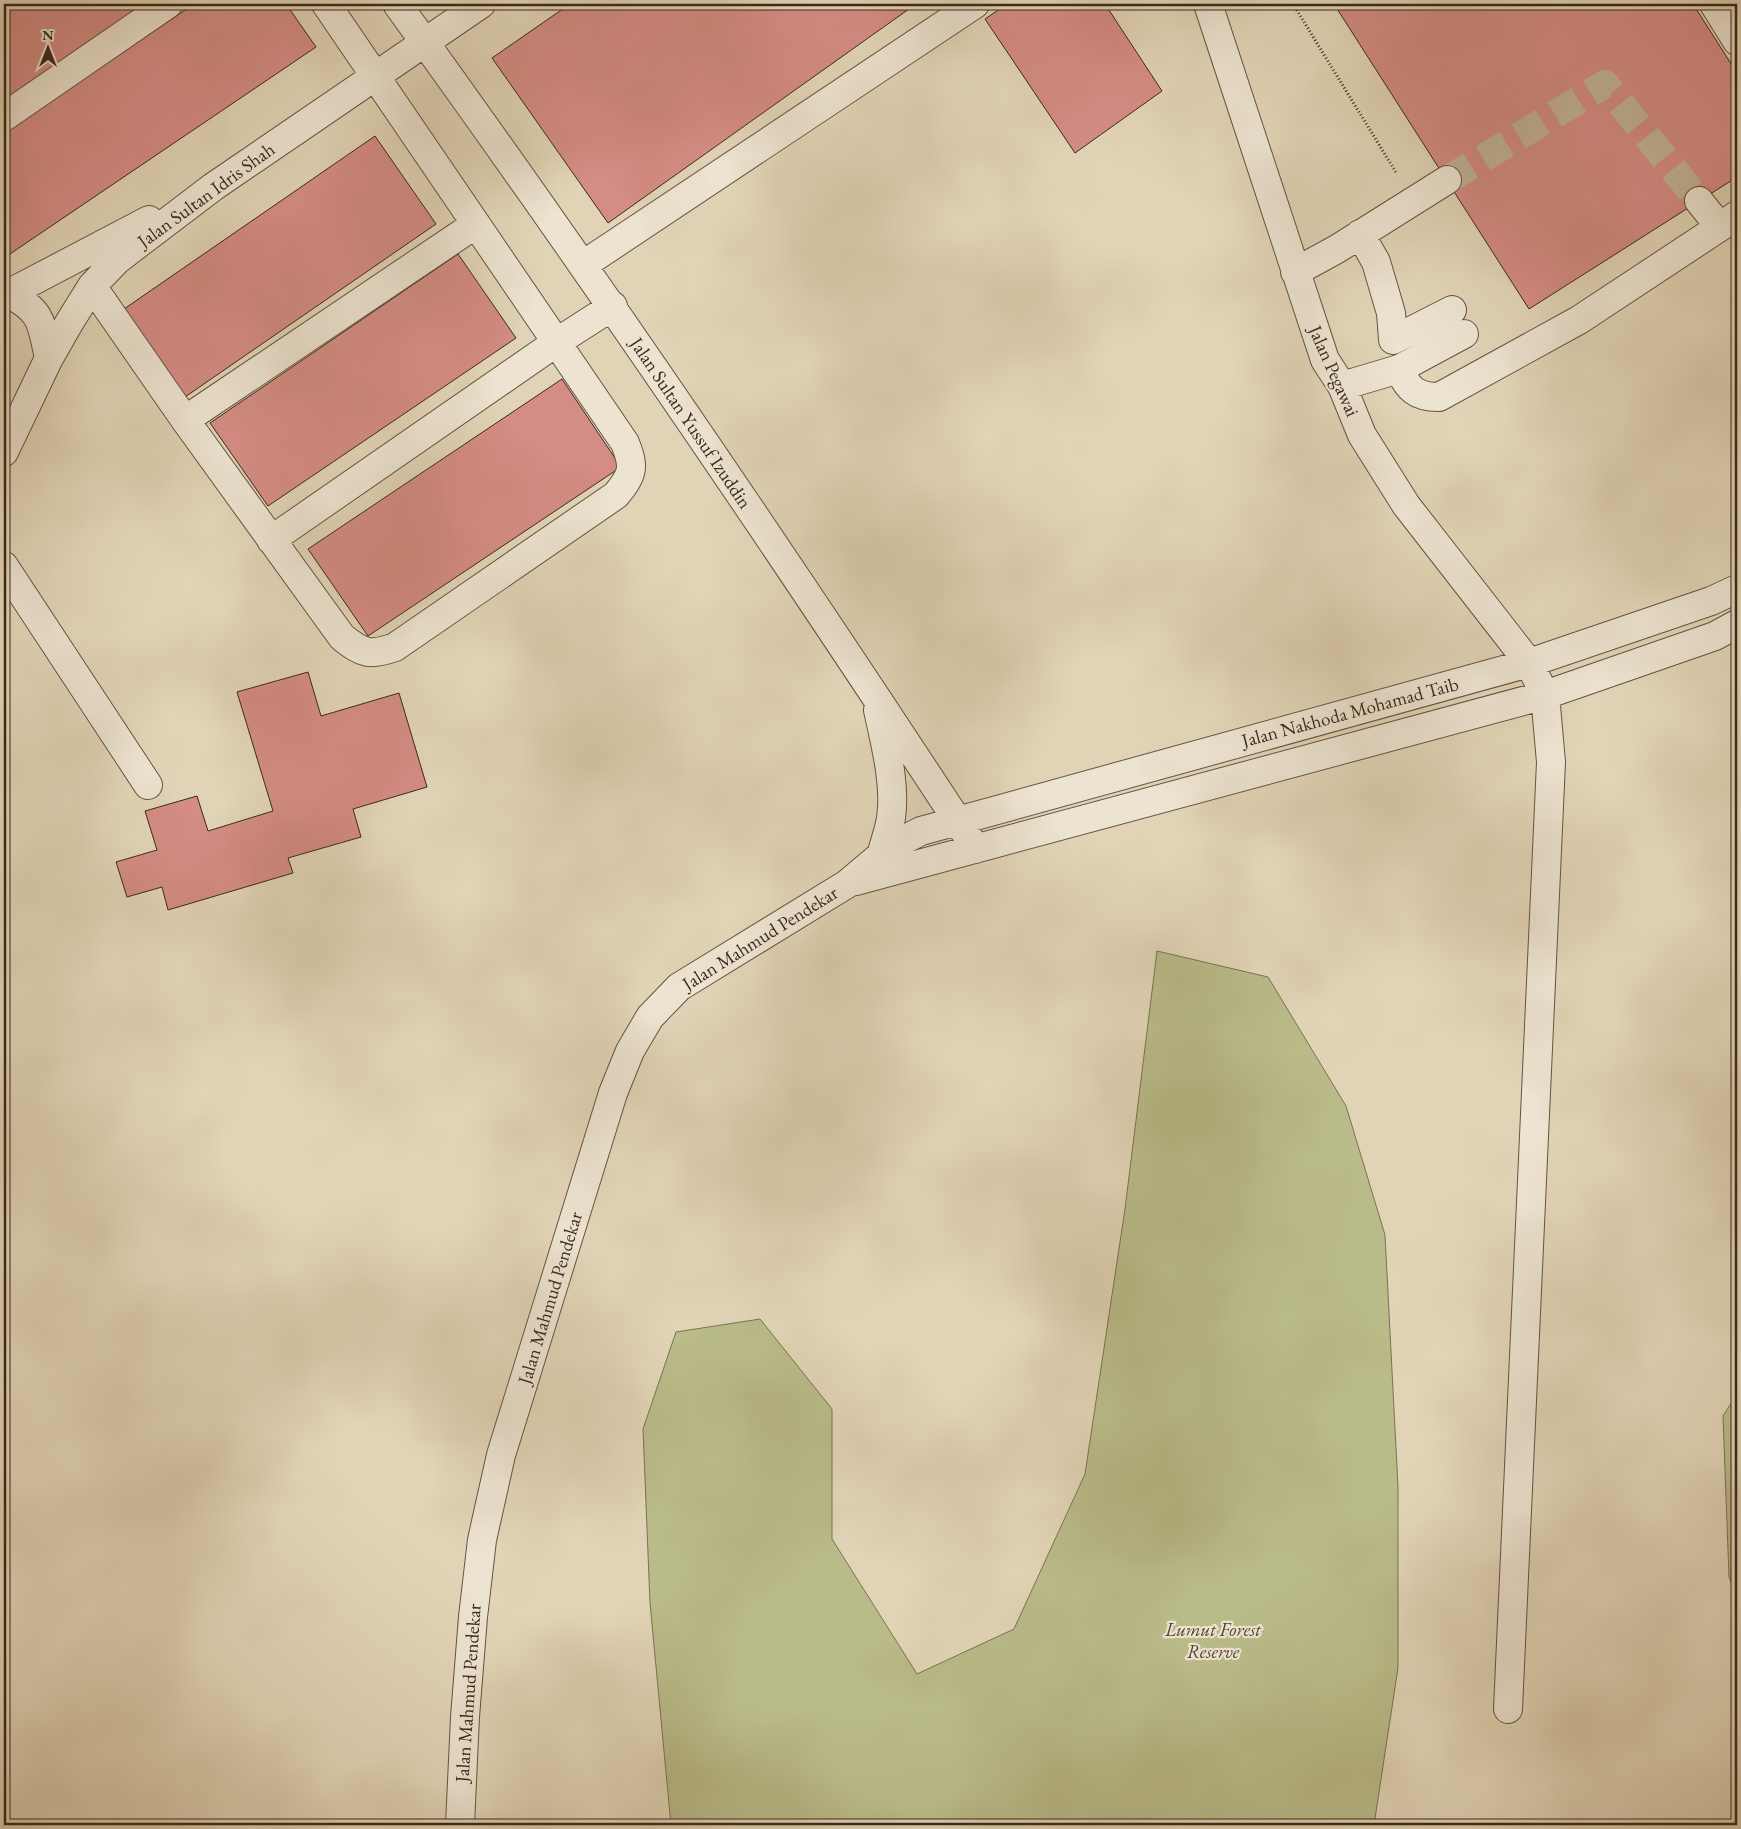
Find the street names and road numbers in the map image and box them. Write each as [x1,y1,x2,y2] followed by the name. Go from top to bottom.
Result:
[131,137,280,254] street label: Jalan Sultan Idris Shah
[1302,320,1365,421] street label: Jalan Pegawai
[623,331,758,514] street label: Jalan Sultan Yussuf Izuddin
[1237,671,1461,754] street label: Jalan Nakhoda Mohamad Taib
[676,880,843,997] street label: Jalan Mahmud Pendekar
[511,1208,588,1389] street label: Jalan Mahmud Pendekar
[449,1602,487,1785] street label: Jalan Mahmud Pendekar

